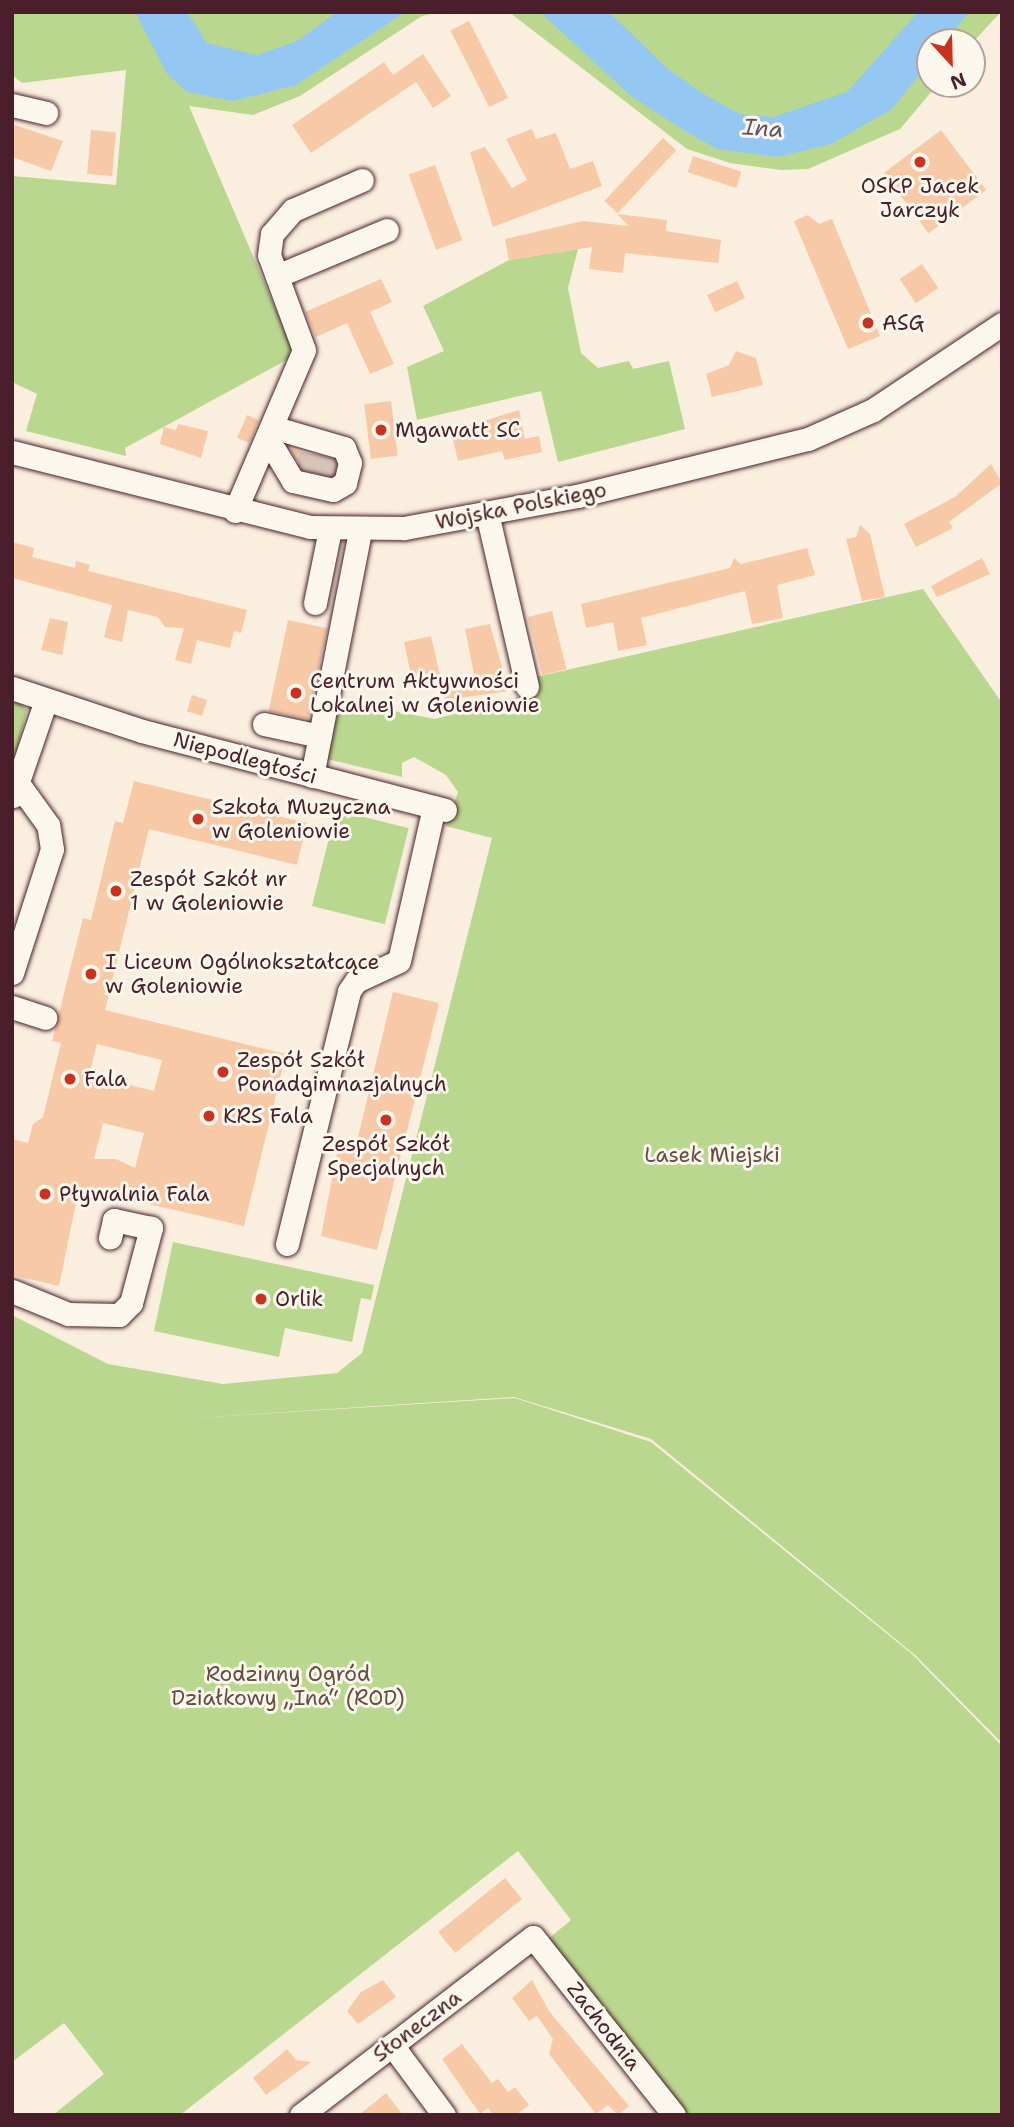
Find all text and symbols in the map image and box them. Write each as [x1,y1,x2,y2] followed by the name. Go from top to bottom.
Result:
[916,28,986,98] north arrow
[947,67,970,95] text: N
[742,113,784,143] water label: Ina
[912,154,928,170] marker: OSKP Jacek Jarczyk
[861,173,979,223] place label: OSKP Jacek Jarczyk
[882,310,924,336] place label: ASG
[860,315,876,331] marker: ASG
[395,417,520,443] place label: Mgawatt SC
[373,422,389,438] marker: Mgawatt SC
[433,477,609,535] street label: Wojska Polskiego
[310,668,540,718] place label: Centrum Aktywności Lokalnej w Goleniowie
[288,685,304,701] marker: Centrum Aktywności Lokalnej w Goleniowie
[171,727,319,789] street label: Niepodległości
[212,794,391,844] place label: Szkoła Muzyczna w Goleniowie
[190,811,206,827] marker: Szkoła Muzyczna w Goleniowie
[130,866,287,916] place label: Zespół Szkół nr 1 w Goleniowie
[108,883,124,899] marker: Zespół Szkół nr 1 w Goleniowie
[105,949,379,999] place label: I Liceum Ogólnokształcące w Goleniowie
[83,966,99,982] marker: I Liceum Ogólnokształcące w Goleniowie
[237,1047,447,1097] place label: Zespół Szkół Ponadgimnazjalnych
[215,1064,231,1080] marker: Zespół Szkół Ponadgimnazjalnych
[84,1066,127,1092] place label: Fala
[62,1071,78,1087] marker: Fala
[223,1103,313,1129] place label: KRS Fala
[201,1108,217,1124] marker: KRS Fala
[378,1112,394,1128] marker: Zespół Szkół Specjalnych
[322,1131,450,1181] place label: Zespół Szkół Specjalnych
[644,1142,780,1168] park label: Lasek Miejski
[59,1181,209,1207] place label: Pływalnia Fala
[37,1186,53,1202] marker: Pływalnia Fala
[275,1286,323,1312] place label: Orlik
[253,1291,269,1307] marker: Orlik
[171,1661,405,1711] park label: Rodzinny Ogród Działkowy „Ina“ (ROD)
[562,1977,646,2075] street label: Zachodnia
[368,1985,466,2067] street label: Słoneczna

